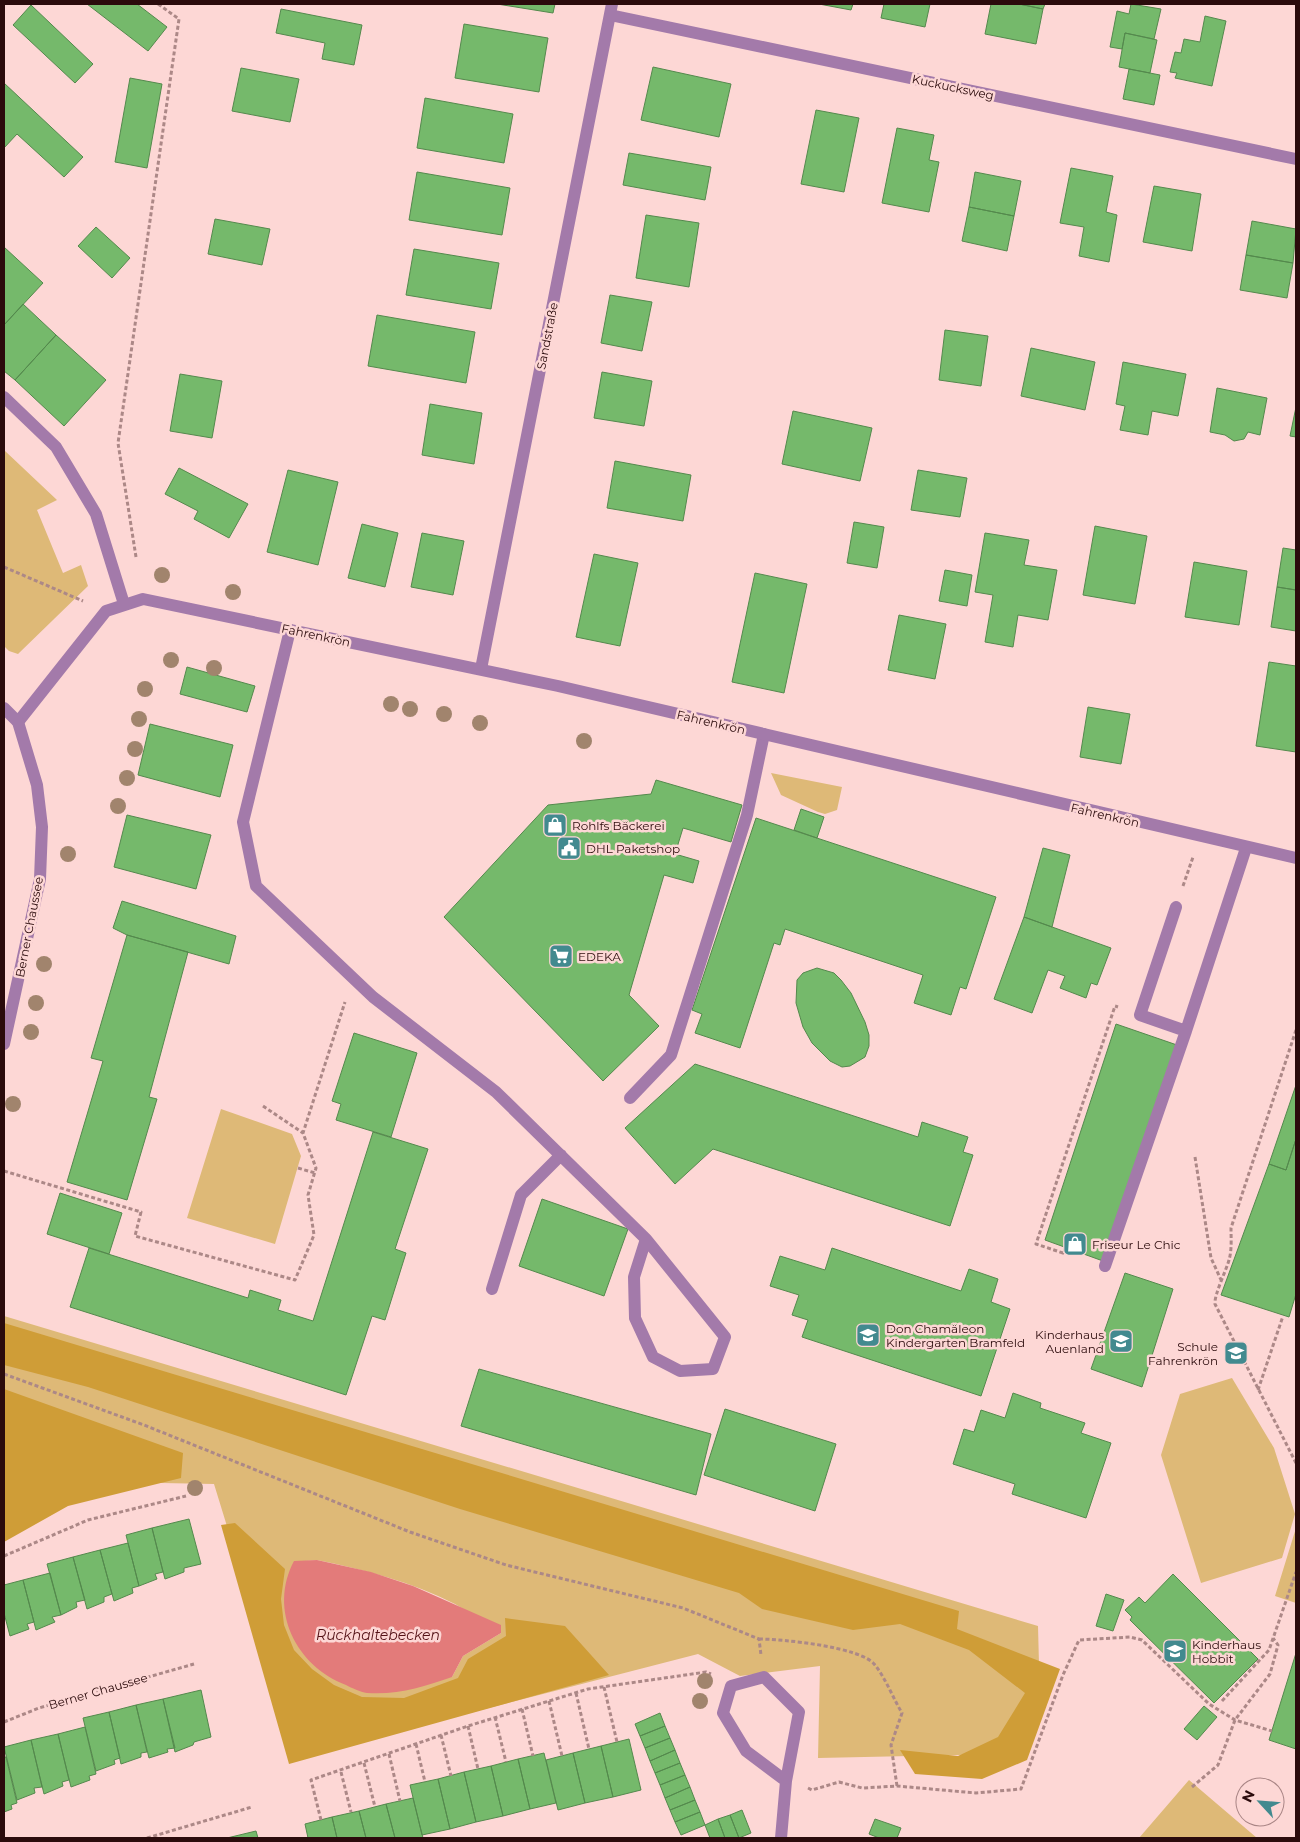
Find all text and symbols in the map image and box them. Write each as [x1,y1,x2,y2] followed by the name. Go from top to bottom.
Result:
[911,71,995,103] street label: Kuckucksweg
[533,301,561,371] street label: Sandstraße
[280,620,352,650] street label: Fahrenkrön
[675,707,747,737] street label: Fahrenkrön
[1069,800,1141,830] street label: Fahrenkrön
[542,812,568,838] shop icon: Rohlfs Bäckerei
[572,818,665,833] place label: Rohlfs Bäckerei
[556,835,582,861] public building icon: DHL Paketshop
[586,841,680,856] place label: DHL Paketshop
[12,875,46,979] street label: Berner Chaussee
[548,943,574,969] supermarket icon: EDEKA
[578,949,621,964] place label: EDEKA
[1062,1231,1088,1257] shop icon: Friseur Le Chic
[1092,1237,1181,1252] place label: Friseur Le Chic
[886,1321,1025,1350] place label: Don Chamäleon Kindergarten Bramfeld
[855,1322,881,1348] school or university icon: Don Chamäleon Kindergarten Bramfeld
[1035,1327,1104,1356] place label: Kinderhaus Auenland
[1108,1328,1134,1354] school or university icon: Kinderhaus Auenland
[1148,1339,1218,1368] place label: Schule Fahrenkrön
[1223,1340,1249,1366] school or university icon: Schule Fahrenkrön
[316,1626,440,1644] water label: Rückhaltebecken
[1192,1637,1261,1666] place label: Kinderhaus Hobbit
[1162,1638,1188,1664] school or university icon: Kinderhaus Hobbit
[47,1670,149,1712] street label: Berner Chaussee
[1235,1777,1285,1827] north arrow
[1238,1787,1259,1805] text: N

